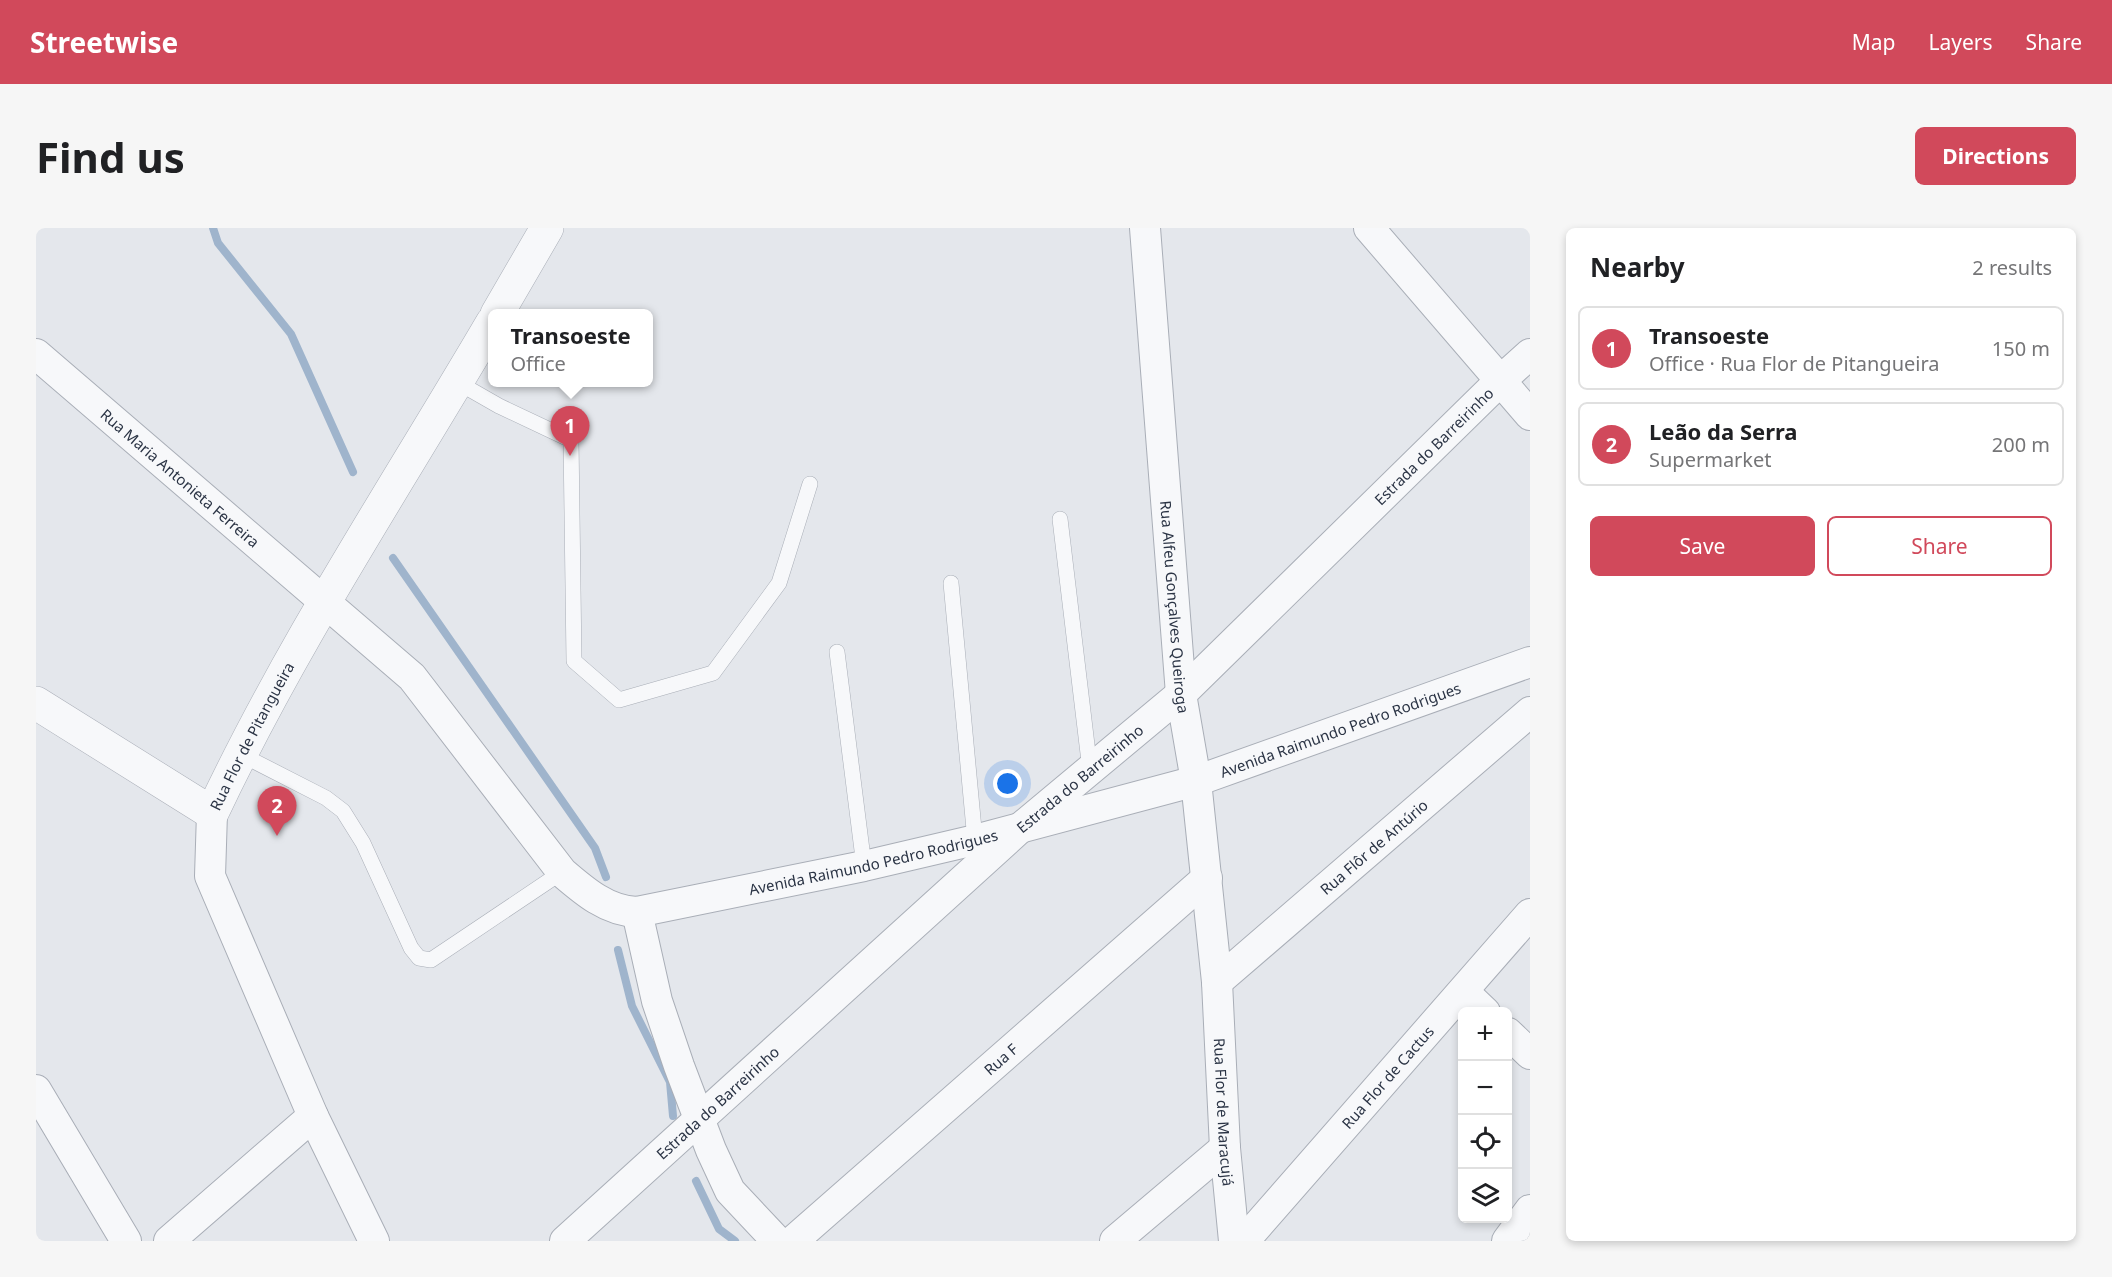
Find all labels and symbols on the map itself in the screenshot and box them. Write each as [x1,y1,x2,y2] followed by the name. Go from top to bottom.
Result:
[1370,383,1498,509] street label: Estrada do Barreirinho
[97,404,264,552] street label: Rua Maria Antonieta Ferreira
[550,406,590,456] pin: 1
[1156,500,1194,715] street label: Rua Alfeu Gonçalves Queiroga
[205,658,298,814] street label: Rua Flor de Pitangueira
[1217,677,1463,782] street label: Avenida Raimundo Pedro Rodrigues
[1012,720,1147,837] street label: Estrada do Barreirinho
[993,769,1022,798] your location
[258,786,296,836] pin: 2
[1316,795,1432,899] street label: Rua Flôr de Antúrio
[747,824,1000,899] street label: Avenida Raimundo Pedro Rodrigues
[1337,1021,1438,1133] street label: Rua Flor de Cactus
[1210,1037,1239,1187] street label: Rua Flor de Maracujá
[979,1039,1022,1079] street label: Rua F
[652,1042,783,1164] street label: Estrada do Barreirinho

